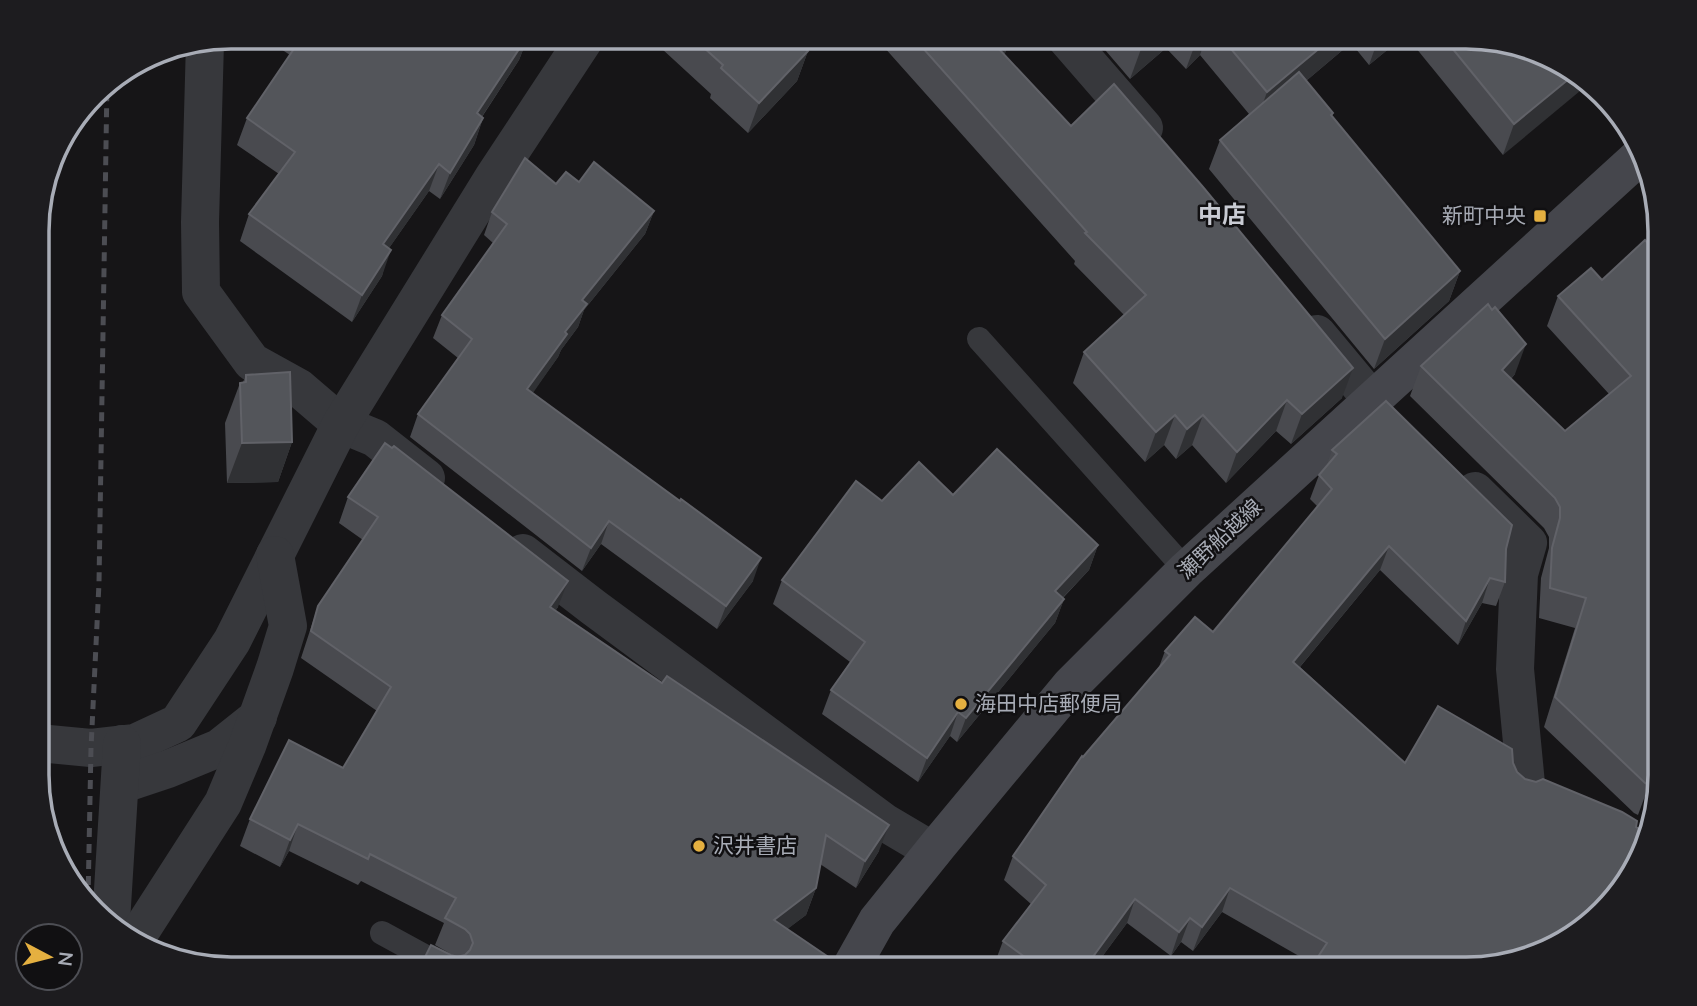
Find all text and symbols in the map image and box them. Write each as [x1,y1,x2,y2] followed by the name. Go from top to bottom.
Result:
[1198,199,1246,229] district label: 中店
[1442,202,1526,228] place label: 新町中央
[1532,208,1548,224] marker: 新町中央
[1172,493,1267,584] street label: 瀬野船越線
[975,690,1122,716] place label: 海田中店郵便局
[953,696,969,712] marker: 海田中店郵便局
[713,832,797,858] place label: 沢井書店
[691,838,707,854] marker: 沢井書店
[14,922,84,992] north arrow
[53,950,79,968] text: N

